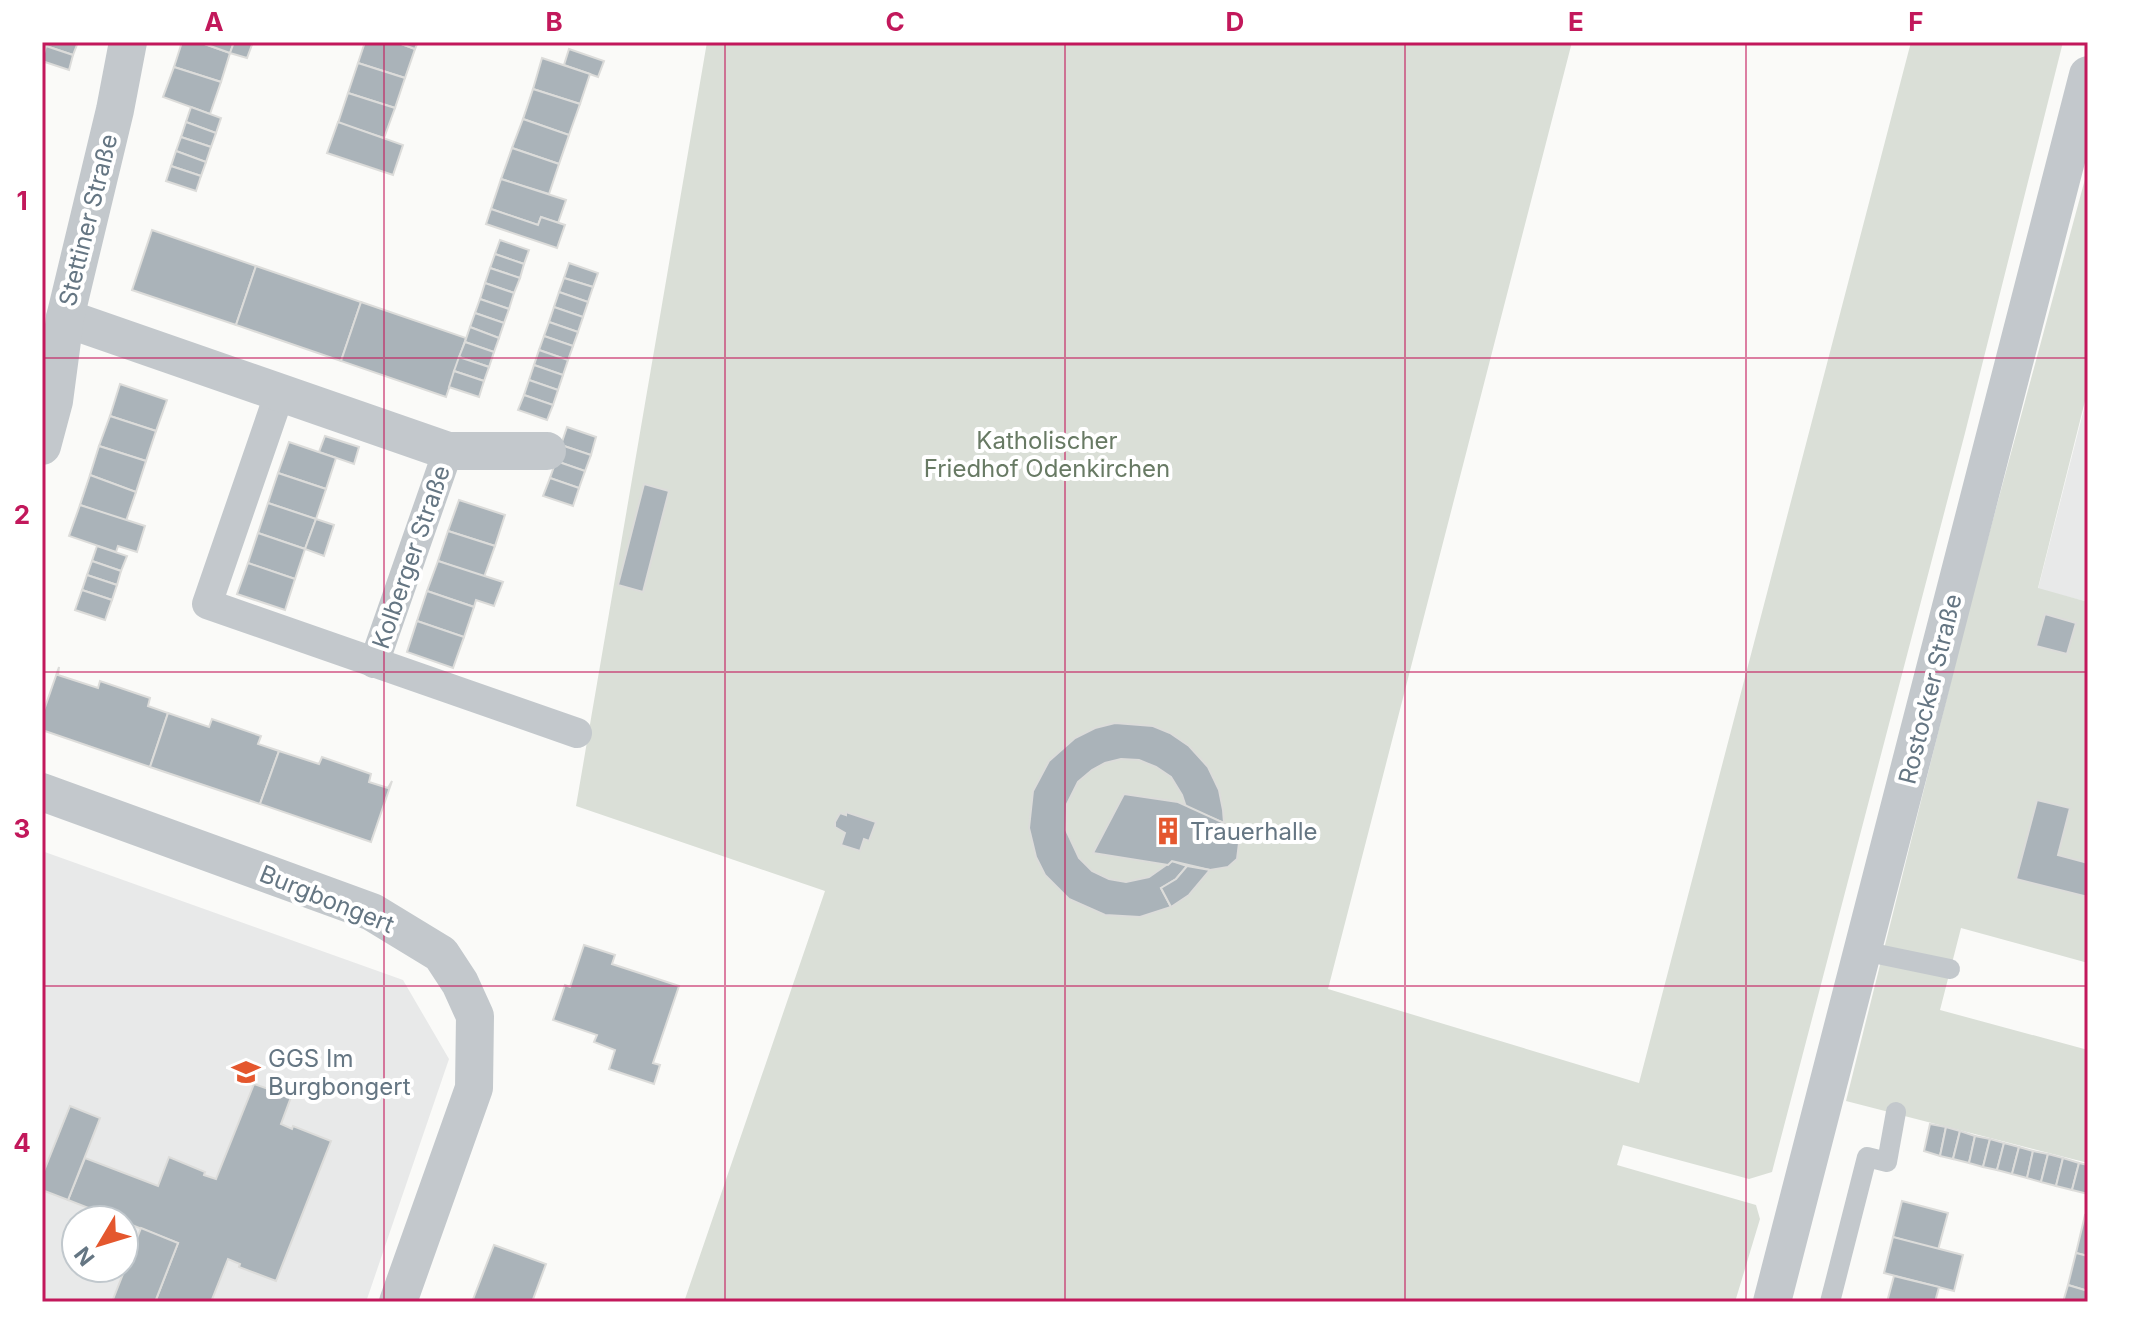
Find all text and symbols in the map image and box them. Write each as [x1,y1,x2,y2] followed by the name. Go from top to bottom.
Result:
[204,6,224,37] text: A
[545,6,563,37] text: B
[885,6,905,37] text: C
[1226,6,1244,37] text: D
[1568,6,1584,37] text: E
[1908,6,1924,37] text: F
[53,131,123,309] street label: Stettiner Straße
[16,185,28,216] text: 1
[924,426,1170,483] park label: Katholischer Friedhof Odenkirchen
[366,462,456,652] street label: Kolberger Straße
[14,499,30,530] text: 2
[1892,591,1968,787] street label: Rostocker Straße
[14,813,30,844] text: 3
[1153,816,1183,846] building icon: Trauerhalle
[1190,817,1318,846] place label: Trauerhalle
[256,859,399,939] street label: Burgbongert
[268,1044,411,1101] place label: GGS Im Burgbongert
[231,1057,261,1087] school or university icon: GGS Im Burgbongert
[13,1127,31,1158] text: 4
[60,1204,140,1284] north arrow
[69,1242,100,1271] text: N

